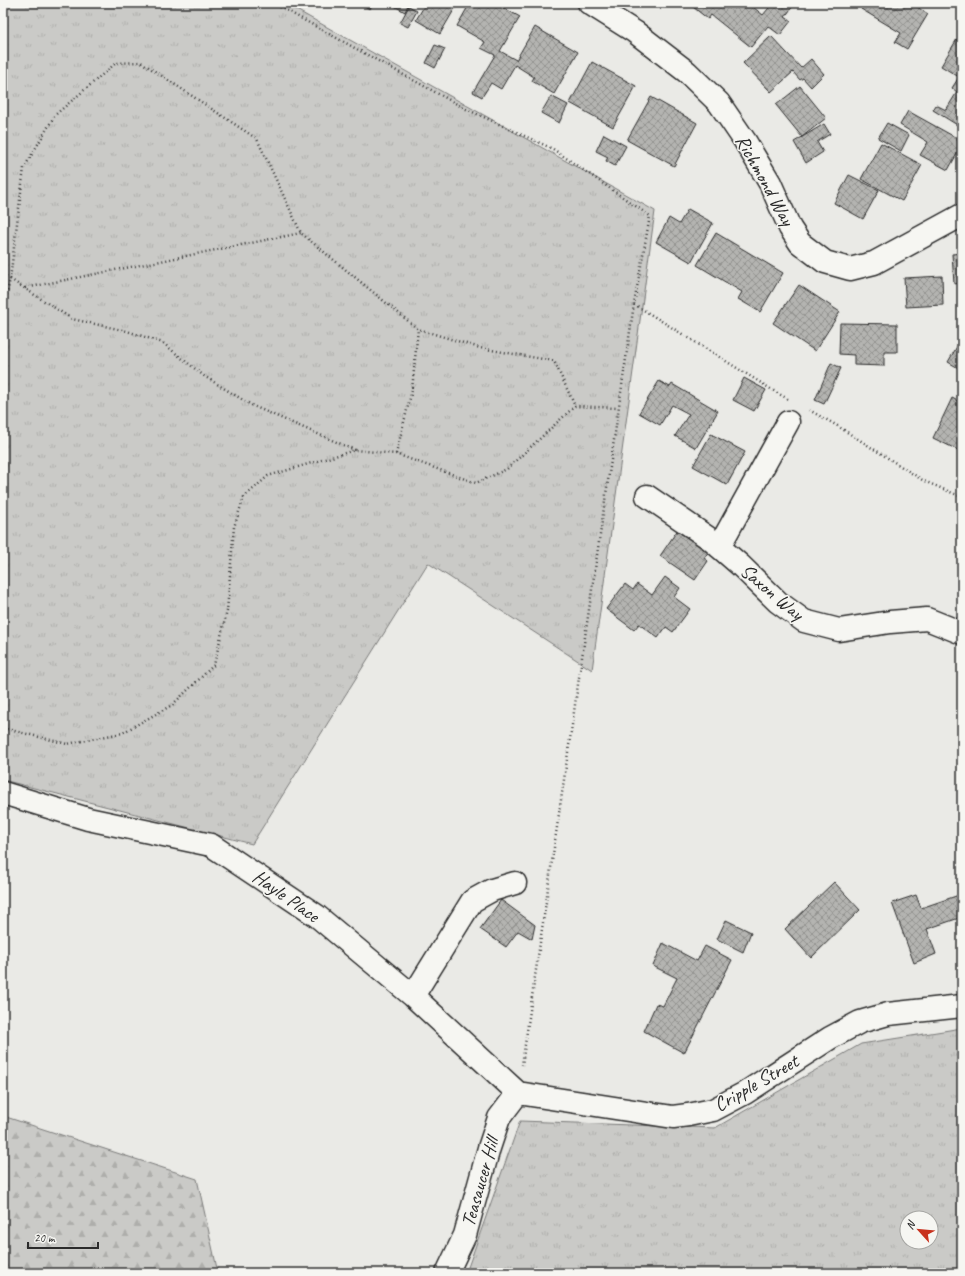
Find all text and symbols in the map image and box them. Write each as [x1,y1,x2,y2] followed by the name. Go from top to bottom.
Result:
[730,130,801,232] street label: Richmond Way
[735,558,811,627] street label: Saxon Way
[248,864,325,929] street label: Hayle Place
[709,1048,805,1117] street label: Cripple Street
[455,1131,506,1229] street label: Teasaucer Hill
[899,1210,939,1250] north arrow
[902,1217,919,1232] text: N
[28,1224,98,1250] scale bar
[34,1230,56,1246] text: 20 m

